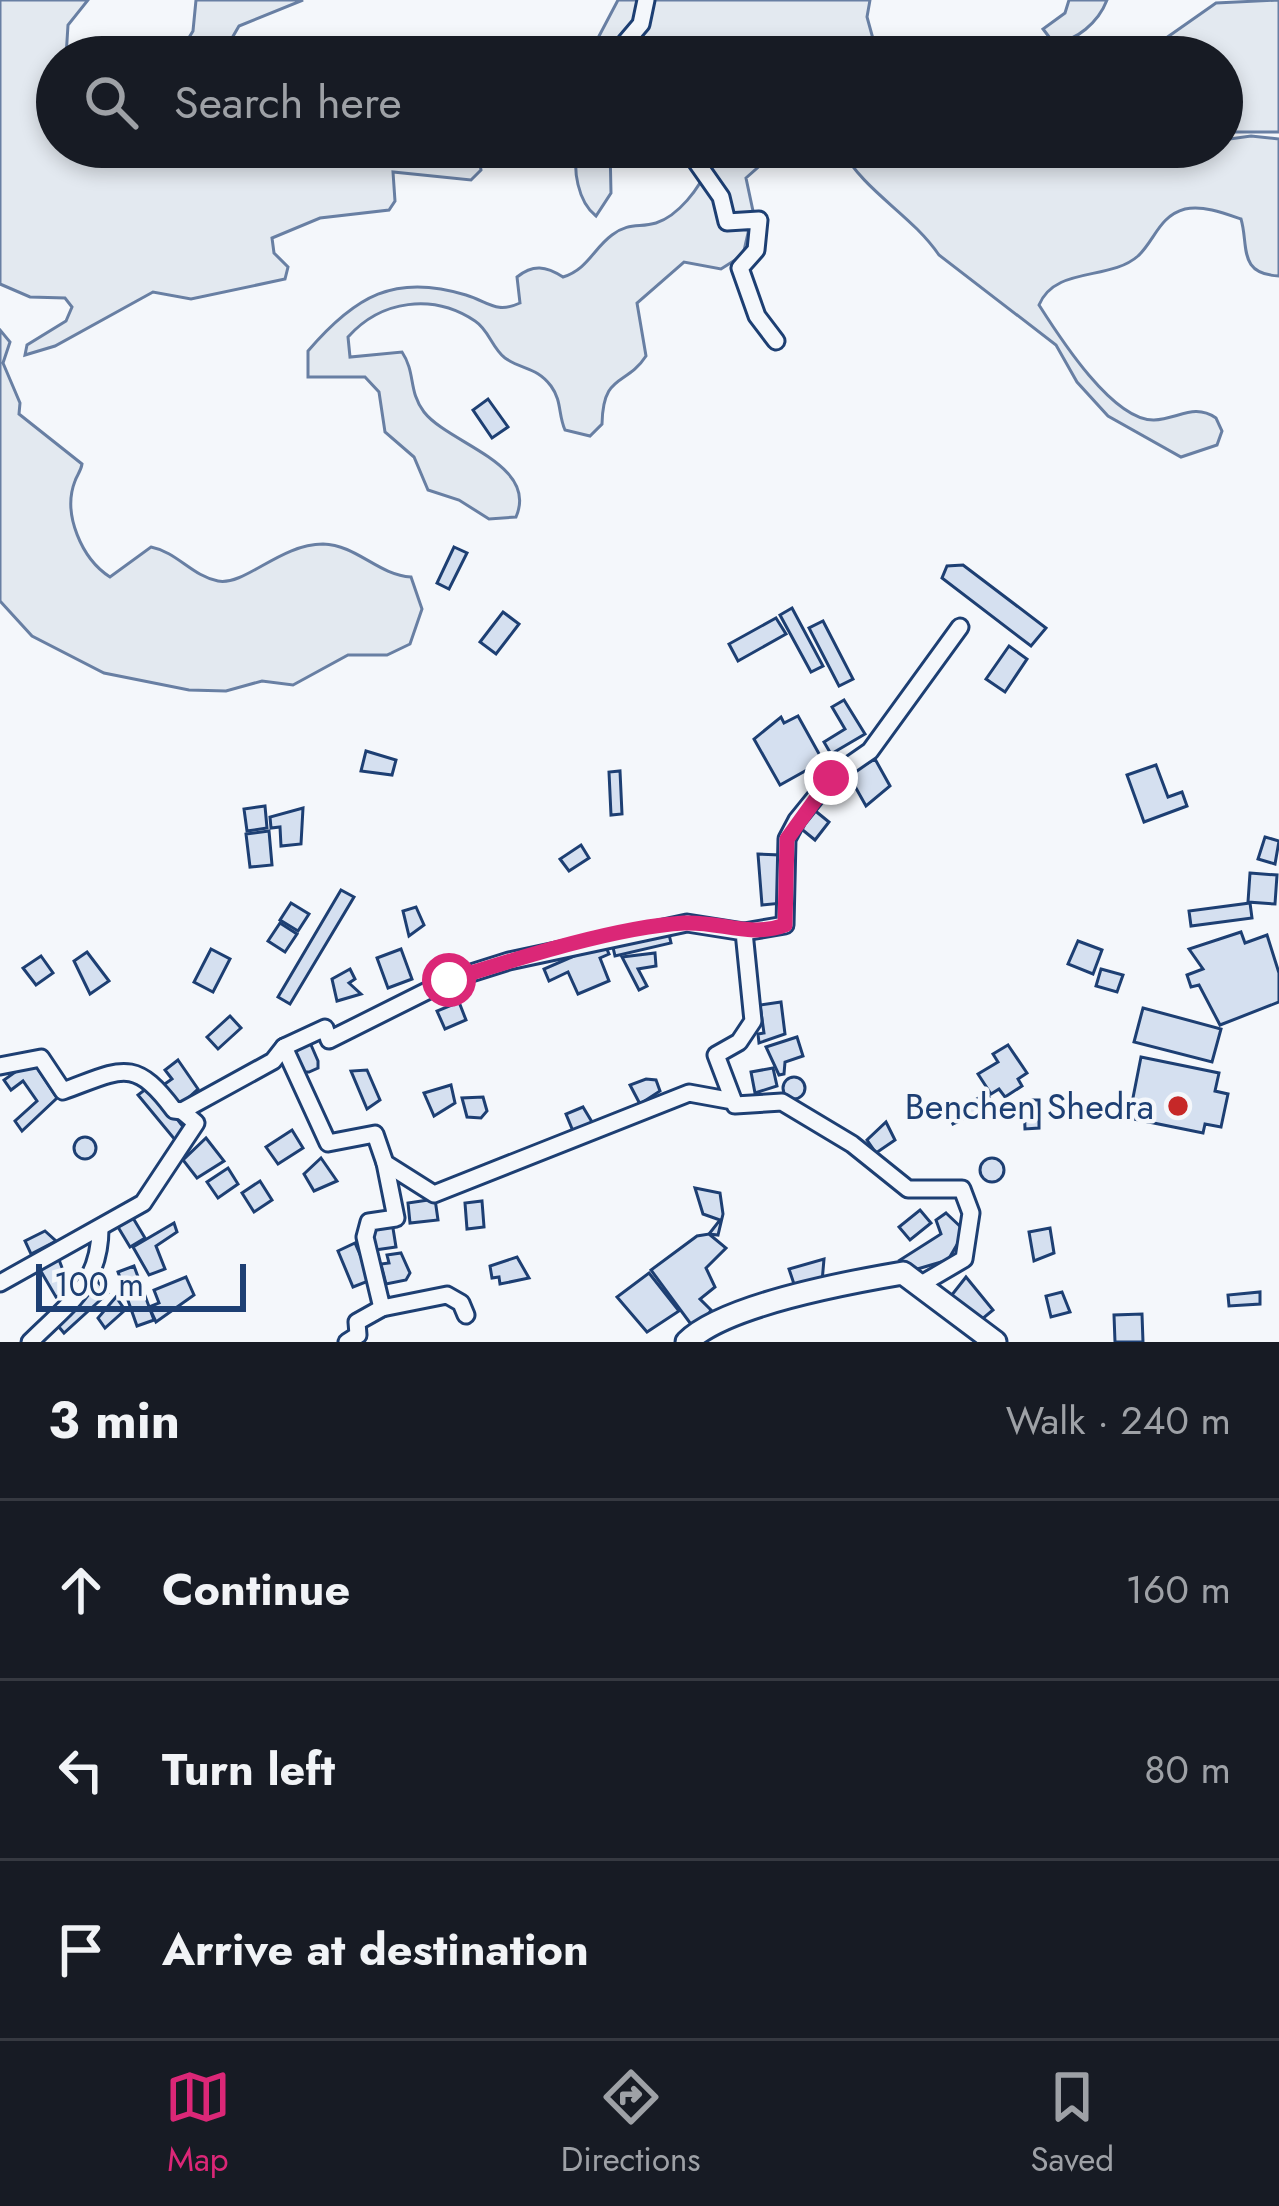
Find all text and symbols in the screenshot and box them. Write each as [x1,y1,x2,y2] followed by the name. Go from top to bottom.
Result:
[36,36,1243,168] search box
[78,69,144,135] icon: search
[174,70,402,135] text: Search here
[804,751,858,805] route end
[422,953,476,1007] route start
[905,1080,1154,1132] place label: Benchen Shedra
[1165,1093,1191,1119] marker: Benchen Shedra
[36,1258,246,1311] scale bar
[54,1261,144,1308] text: 100 m
[48,1383,180,1457] text: 3 min
[1006,1392,1231,1449] text: Walk · 240 m
[48,1557,114,1623] icon: ahead
[162,1557,350,1622] text: Continue
[1125,1561,1231,1618] text: 160 m
[48,1737,114,1803] icon: left
[162,1737,335,1802] text: Turn left
[1144,1741,1231,1798] text: 80 m
[48,1917,114,1983] icon: arrive
[162,1917,589,1982] text: Arrive at destination
[165,2064,231,2183] tab: Map
[561,2064,701,2183] tab: Directions
[1030,2064,1114,2183] tab: Saved

